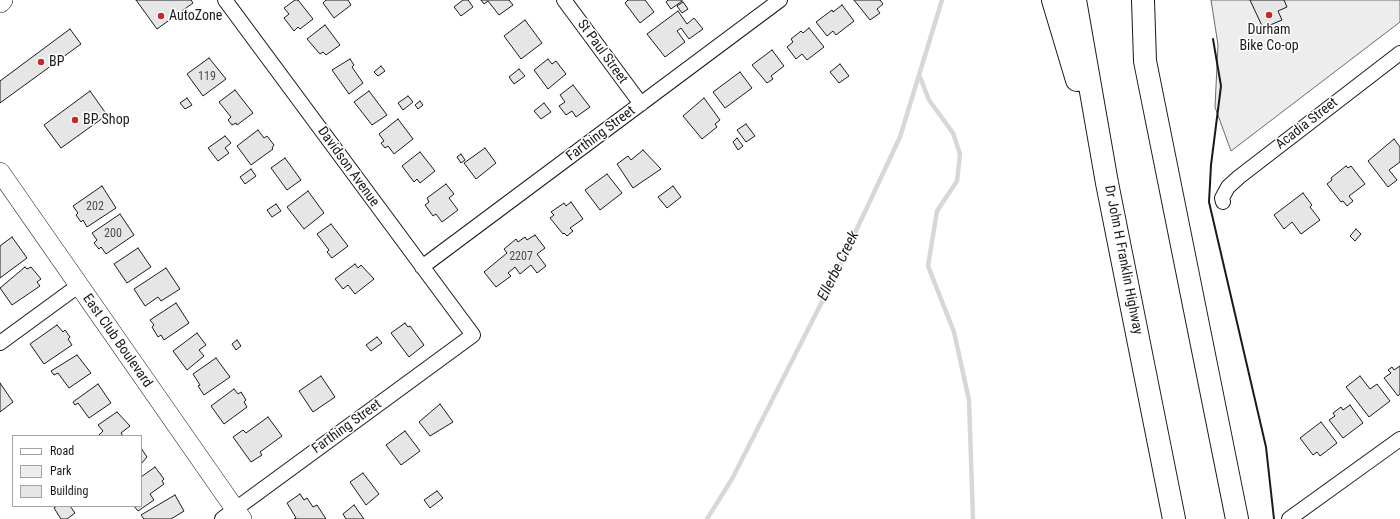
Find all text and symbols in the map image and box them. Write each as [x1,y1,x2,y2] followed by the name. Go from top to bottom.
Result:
[169,8,222,24] place label: AutoZone
[1264,10,1274,20] marker: Durham Bike Co-op
[156,11,166,21] marker: AutoZone
[573,17,631,87] street label: St Paul Street
[1239,22,1299,54] place label: Durham Bike Co-op
[49,54,64,70] place label: BP
[36,57,46,67] marker: BP
[198,70,216,84] house number: 119
[1273,95,1341,153] street label: Acadia Street
[563,103,639,165] street label: Farthing Street
[83,112,130,128] place label: BP Shop
[70,115,80,125] marker: BP Shop
[313,124,383,210] street label: Davidson Avenue
[1100,184,1146,336] street label: Dr John H Franklin Highway
[86,200,104,214] house number: 202
[104,227,122,241] house number: 200
[814,228,864,304] water label: Ellerbe Creek
[509,250,533,264] house number: 2207
[79,291,155,391] street label: East Club Boulevard
[309,396,385,458] street label: Farthing Street
[12,435,142,507] legend
[50,444,74,458] text: Road
[50,464,71,478] text: Park
[50,484,88,498] text: Building

